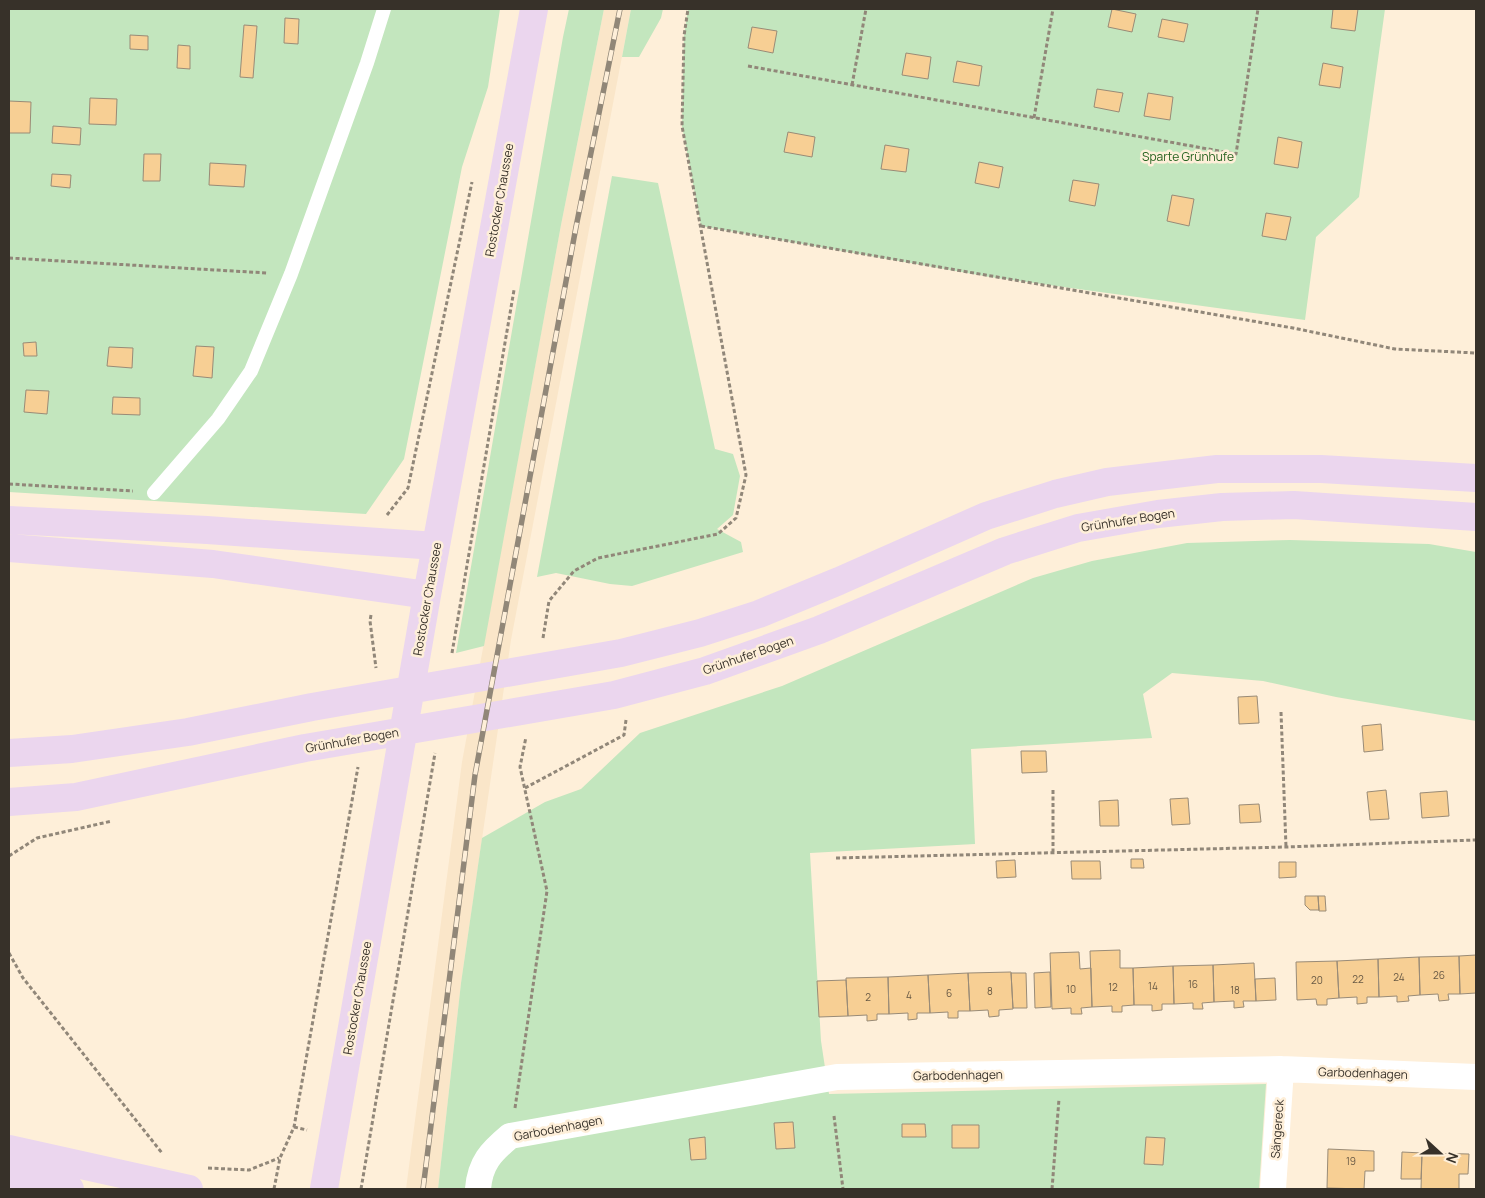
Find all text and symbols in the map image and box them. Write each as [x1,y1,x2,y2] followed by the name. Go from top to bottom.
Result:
[481,142,517,258] street label: Rostocker Chaussee
[1142,148,1234,165] park label: Sparte Grünhufe
[1080,504,1176,536] street label: Grünhufer Bogen
[409,541,445,657] street label: Rostocker Chaussee
[701,632,795,678] street label: Grünhufer Bogen
[304,723,400,757] street label: Grünhufer Bogen
[339,940,375,1056] street label: Rostocker Chaussee
[1433,968,1445,982] house number: 26
[1393,970,1405,984] house number: 24
[1352,972,1364,986] house number: 22
[1311,973,1323,987] house number: 20
[1188,977,1198,991] house number: 16
[1148,979,1158,993] house number: 14
[1108,980,1118,994] house number: 12
[1066,982,1076,996] house number: 10
[1230,983,1240,997] house number: 18
[987,984,993,998] house number: 8
[946,986,952,1000] house number: 6
[906,988,912,1002] house number: 4
[865,990,871,1004] house number: 2
[1318,1063,1408,1083] street label: Garbodenhagen
[913,1066,1003,1084] street label: Garbodenhagen
[1266,1098,1288,1159] street label: Sängereck
[512,1111,604,1145] street label: Garbodenhagen
[1415,1128,1465,1178] north arrow
[1442,1150,1463,1166] text: N
[1346,1154,1356,1168] house number: 19

